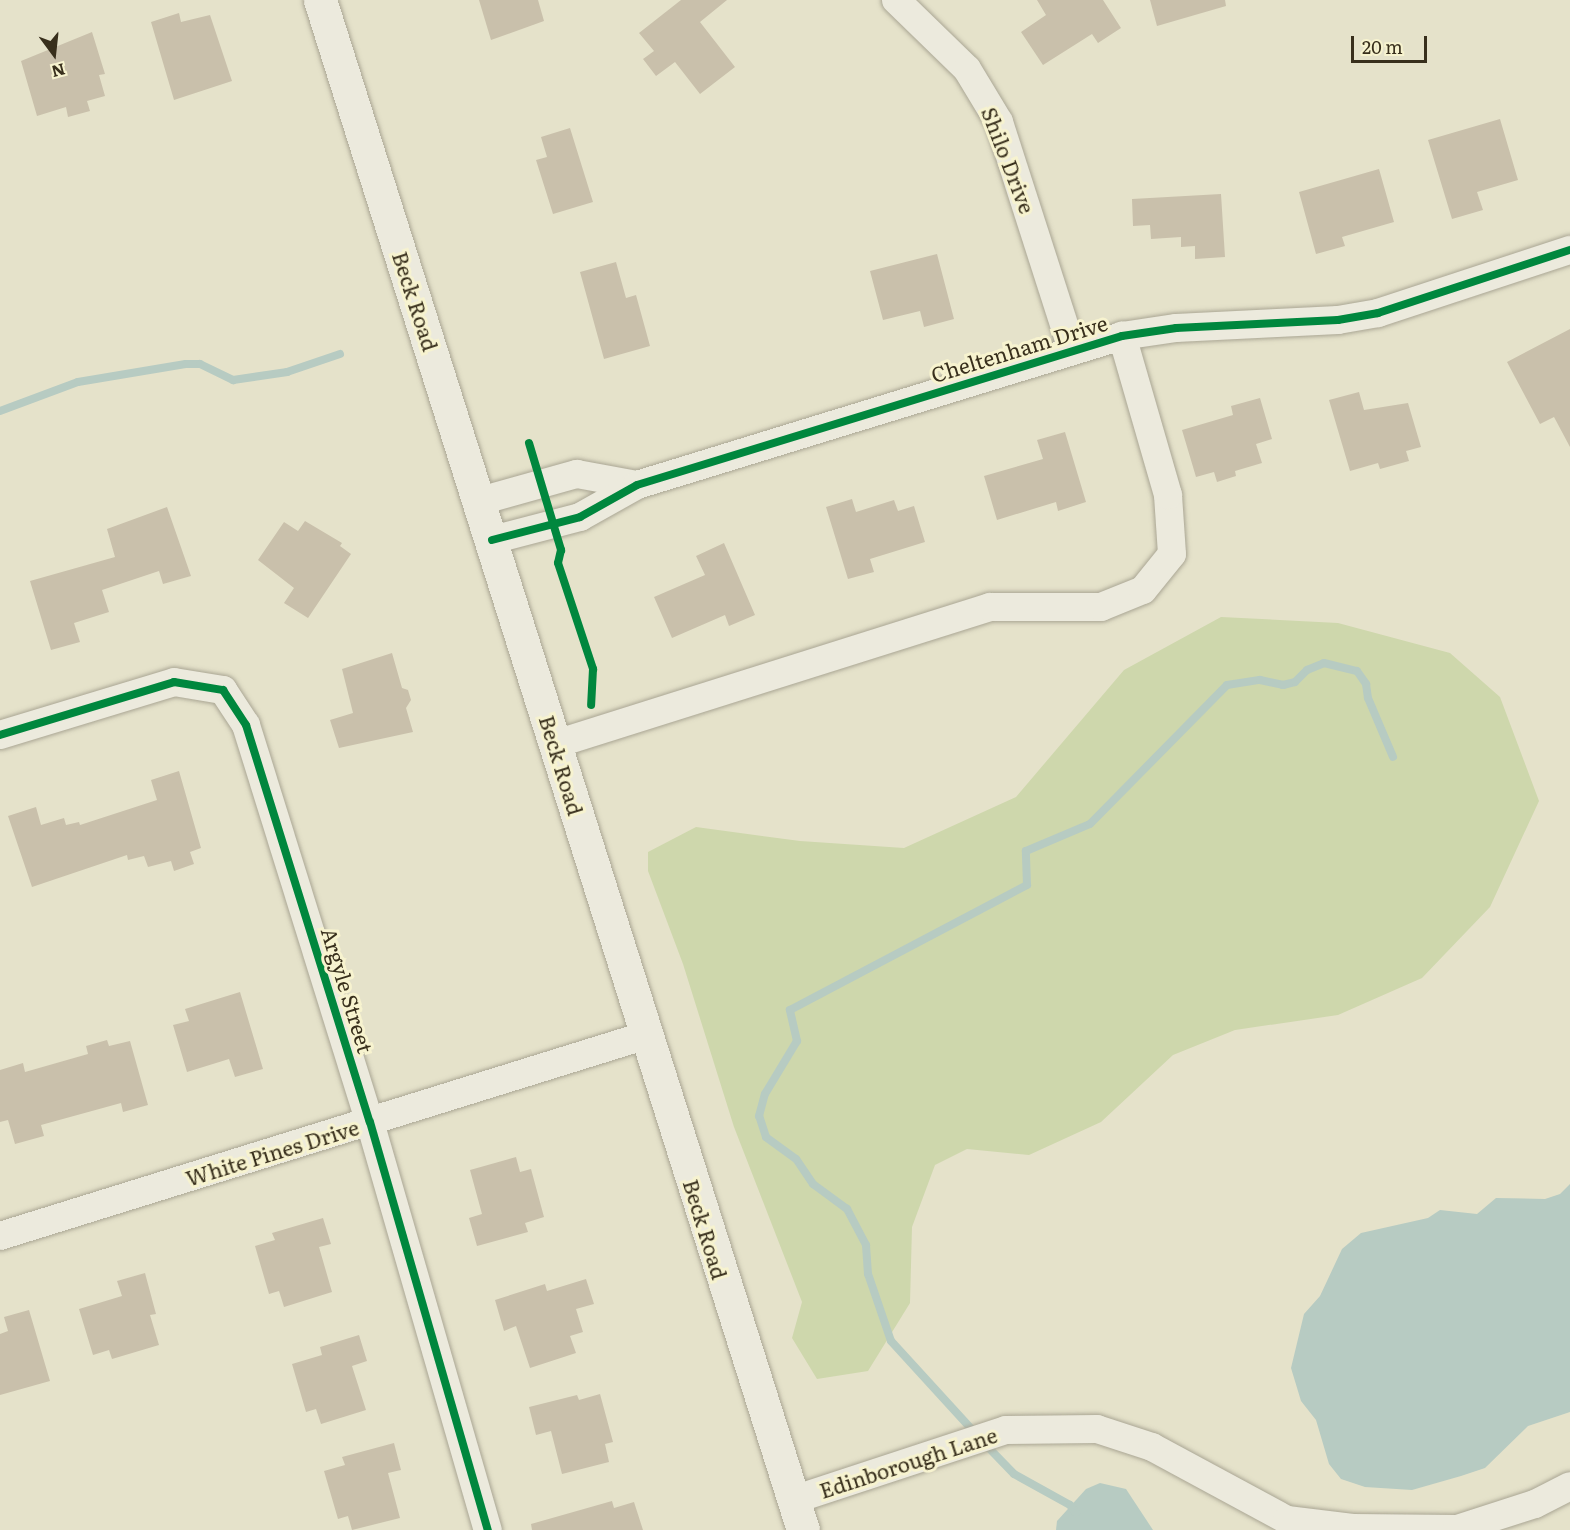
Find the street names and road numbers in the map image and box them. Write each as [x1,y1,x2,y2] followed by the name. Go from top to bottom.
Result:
[977,103,1041,217] street label: Shilo Drive
[388,248,444,354] street label: Beck Road
[928,309,1110,387] street label: Cheltenham Drive
[535,712,589,818] street label: Beck Road
[317,924,379,1056] street label: Argyle Street
[182,1114,362,1190] street label: White Pines Drive
[679,1176,733,1282] street label: Beck Road
[816,1421,1000,1503] street label: Edinborough Lane

